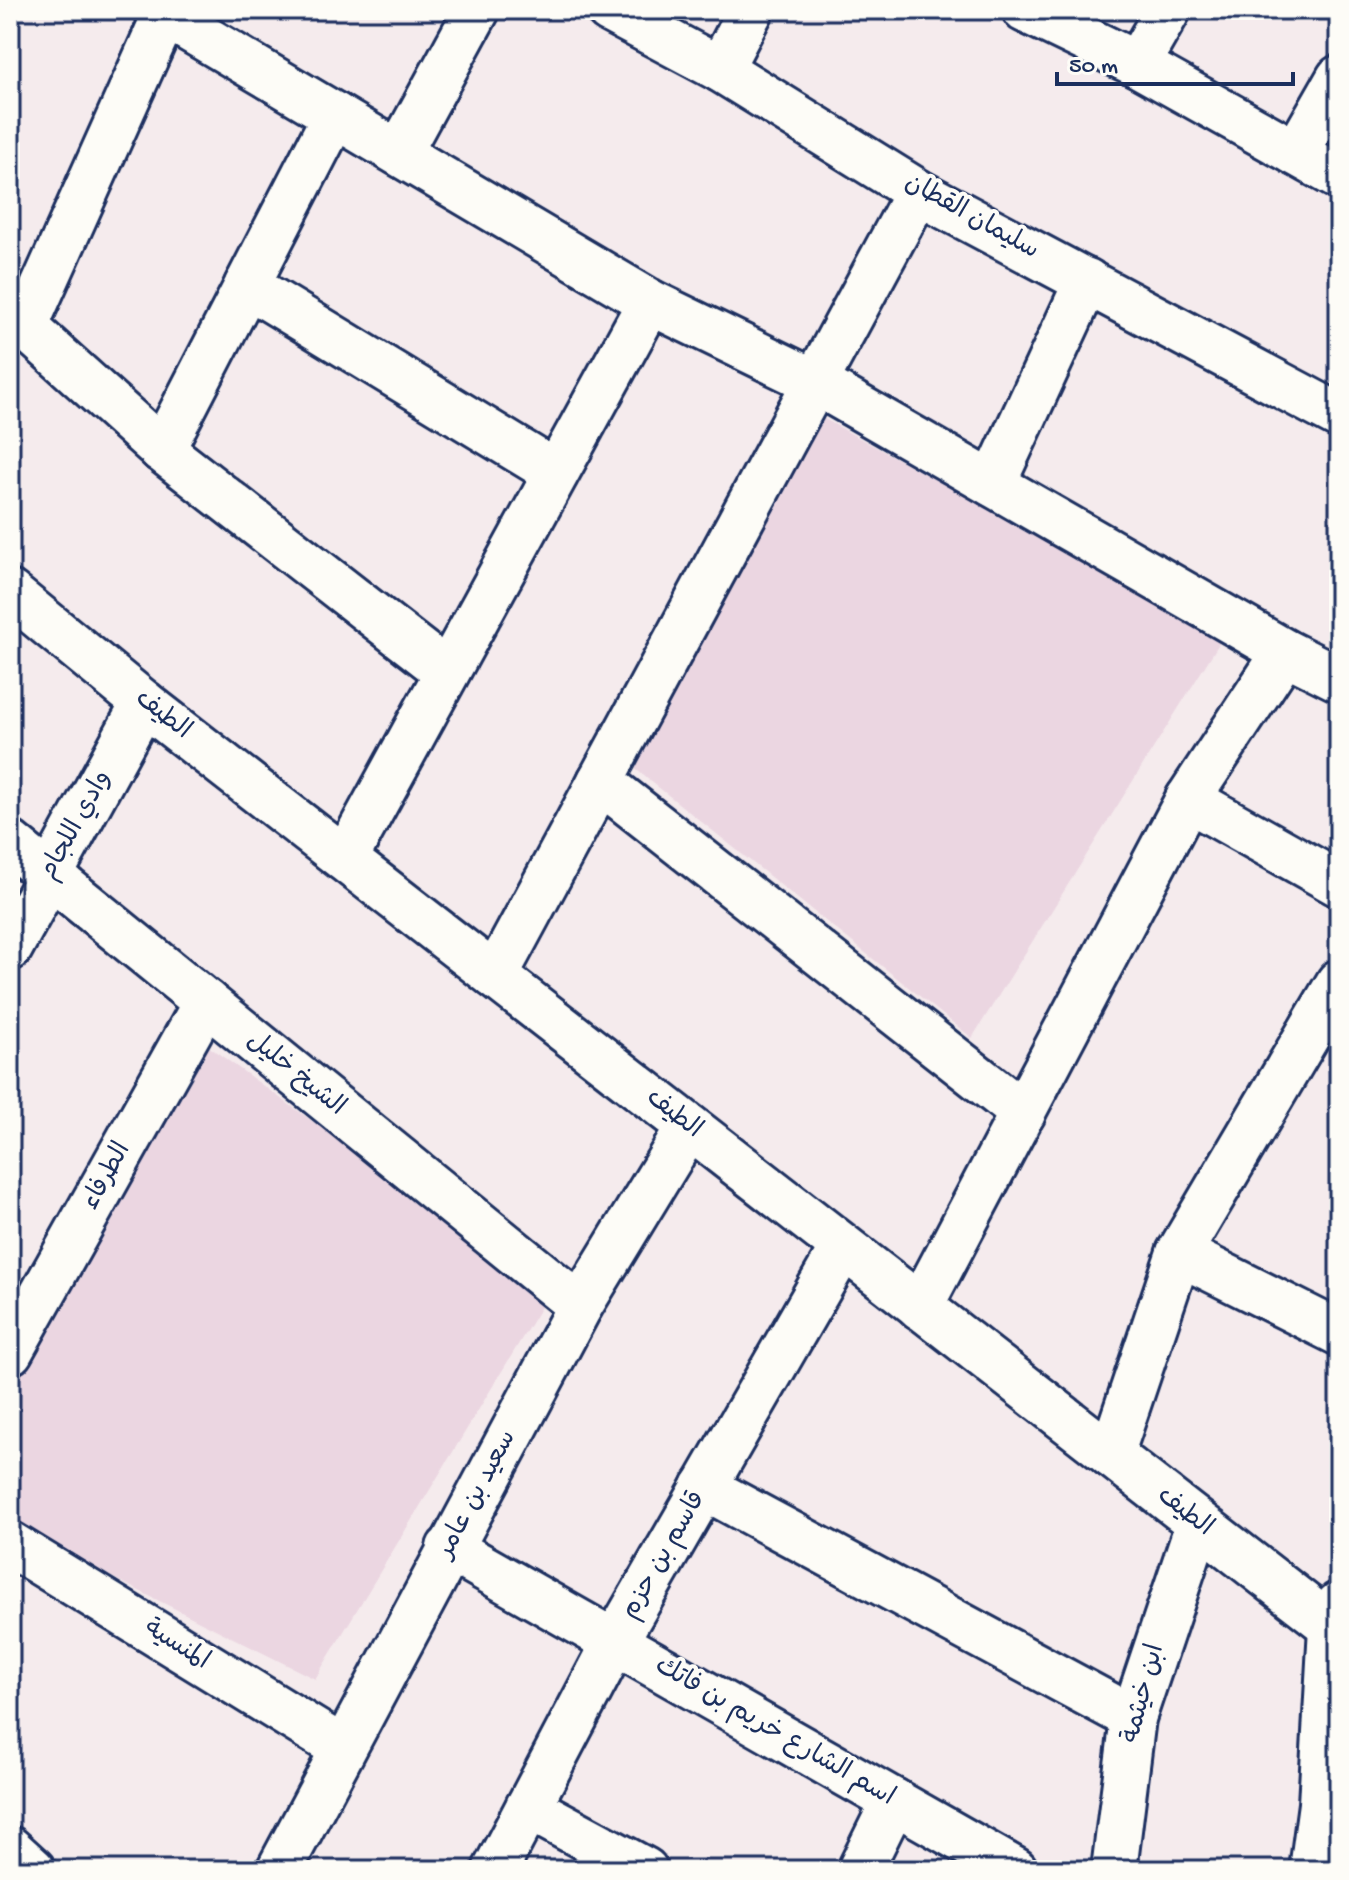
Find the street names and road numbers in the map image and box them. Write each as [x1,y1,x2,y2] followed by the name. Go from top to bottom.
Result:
[898,168,1044,268] street label: سليمان القطان
[128,684,196,748] street label: الطيف
[34,766,120,886] street label: وادي اللجام
[239,1026,351,1124] street label: الشيخ خليل
[639,1083,707,1147] street label: الطيف
[77,1138,139,1216] street label: الطرفاء
[430,1426,525,1566] street label: سعيد بن عامر
[1150,1481,1218,1545] street label: الطيف
[616,1487,714,1625] street label: قاسم بن حزم
[137,1614,215,1678] street label: المنسية
[1117,1641,1173,1747] street label: ابن خيثمة
[648,1652,900,1814] street label: اسم الشارع خريم بن فاتك

